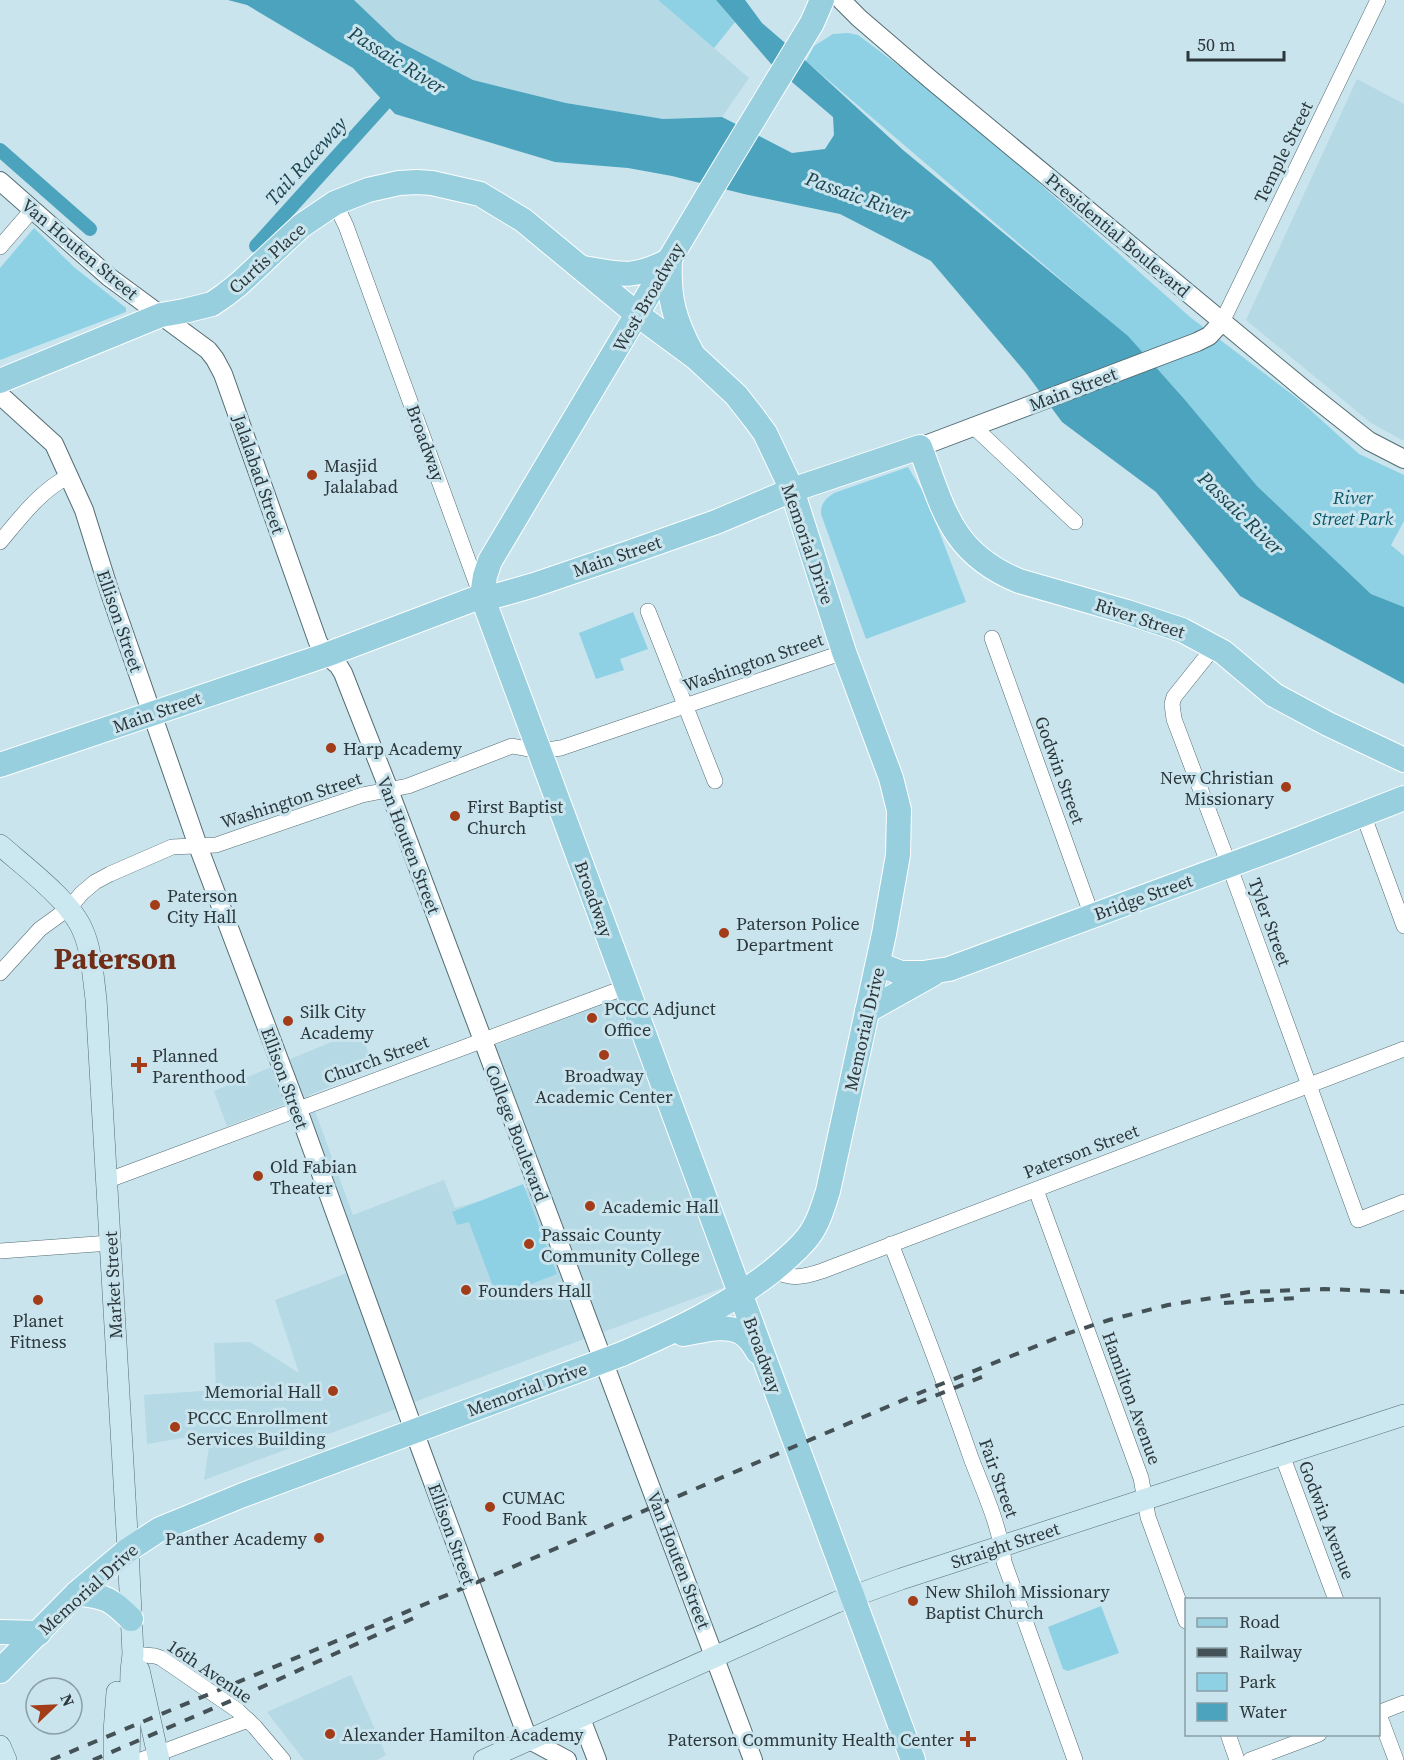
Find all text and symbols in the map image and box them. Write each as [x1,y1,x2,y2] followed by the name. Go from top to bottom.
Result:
[342,19,452,101] water label: Passaic River
[1188,24,1284,62] scale bar
[1197,32,1235,57] text: 50 m
[1248,97,1318,207] street label: Temple Street
[259,110,354,211] water label: Tail Raceway
[801,164,915,228] water label: Passaic River
[1040,167,1196,303] street label: Presidential Boulevard
[16,193,144,305] street label: Van Houten Street
[223,217,311,299] street label: Curtis Place
[607,237,690,356] street label: West Broadway
[1026,361,1121,417] street label: Main Street
[401,401,452,485] street label: Broadway
[227,410,291,537] street label: Jalalabad Street
[323,453,398,499] place label: Masjid Jalalabad
[1191,464,1291,562] water label: Passaic River
[305,468,319,482] marker: Masjid Jalalabad
[776,480,840,608] street label: Memorial Drive
[1313,485,1394,531] park label: River Street Park
[569,529,665,583] street label: Main Street
[91,567,149,675] street label: Ellison Street
[1092,592,1188,644] street label: River Street
[680,626,827,698] street label: Washington Street
[109,685,205,739] street label: Main Street
[1029,713,1091,827] street label: Godwin Street
[343,736,463,761] place label: Harp Academy
[324,741,338,755] marker: Harp Academy
[217,765,365,835] street label: Washington Street
[1160,765,1275,811] place label: New Christian Missionary
[371,773,447,918] street label: Van Houten Street
[1279,780,1293,794] marker: New Christian Missionary
[467,794,563,840] place label: First Baptist Church
[448,809,462,823] marker: First Baptist Church
[569,857,620,941] street label: Broadway
[1090,868,1196,926] street label: Bridge Street
[1243,875,1298,970] street label: Tyler Street
[167,883,238,929] place label: Paterson City Hall
[148,898,162,912] marker: Paterson City Hall
[736,911,860,957] place label: Paterson Police Department
[717,926,731,940] marker: Paterson Police Department
[54,938,176,979] district label: Paterson
[838,965,890,1093] street label: Memorial Drive
[604,996,716,1042] place label: PCCC Adjunct Office
[300,999,375,1045] place label: Silk City Academy
[585,1011,599,1025] marker: PCCC Adjunct Office
[281,1014,295,1028] marker: Silk City Academy
[255,1024,315,1132] street label: Ellison Street
[320,1028,432,1090] street label: Church Street
[152,1043,246,1089] place label: Planned Parenthood
[597,1048,611,1062] marker: Broadway Academic Center
[130,1056,148,1074] marker: Planned Parenthood
[479,1061,555,1205] street label: College Boulevard
[535,1063,673,1109] place label: Broadway Academic Center
[1020,1117,1142,1184] street label: Paterson Street
[270,1154,357,1200] place label: Old Fabian Theater
[251,1169,265,1183] marker: Old Fabian Theater
[602,1194,719,1219] place label: Academic Hall
[583,1199,597,1213] marker: Academic Hall
[541,1222,700,1268] place label: Passaic County Community College
[98,1230,128,1339] street label: Market Street
[522,1237,536,1251] marker: Passaic County Community College
[478,1278,591,1303] place label: Founders Hall
[459,1283,473,1297] marker: Founders Hall
[31,1293,45,1307] marker: Planet Fitness
[9,1308,67,1354] place label: Planet Fitness
[738,1313,789,1397] street label: Broadway
[1096,1328,1168,1468] street label: Hamilton Avenue
[463,1356,591,1422] street label: Memorial Drive
[204,1379,321,1404] place label: Memorial Hall
[326,1384,340,1398] marker: Memorial Hall
[187,1405,328,1451] place label: PCCC Enrollment Services Building
[168,1420,182,1434] marker: PCCC Enrollment Services Building
[973,1435,1025,1521] street label: Fair Street
[1293,1457,1361,1583] street label: Godwin Avenue
[422,1480,482,1588] street label: Ellison Street
[502,1485,587,1531] place label: CUMAC Food Bank
[641,1488,717,1633] street label: Van Houten Street
[483,1500,497,1514] marker: CUMAC Food Bank
[947,1516,1063,1574] street label: Straight Street
[165,1526,308,1551] place label: Panther Academy
[312,1531,326,1545] marker: Panther Academy
[33,1537,143,1641] street label: Memorial Drive
[925,1579,1110,1625] place label: New Shiloh Missionary Baptist Church
[906,1594,920,1608] marker: New Shiloh Missionary Baptist Church
[1185,1598,1380,1736] legend
[1239,1609,1280,1634] text: Road
[162,1633,258,1709] street label: 16th Avenue
[1239,1639,1303,1664] text: Railway
[1239,1669,1276,1694] text: Park
[24,1676,84,1736] north arrow
[55,1690,80,1710] text: N
[1239,1699,1287,1724] text: Water
[342,1722,584,1747] place label: Alexander Hamilton Academy
[323,1727,337,1741] marker: Alexander Hamilton Academy
[667,1727,954,1752] place label: Paterson Community Health Center
[959,1730,977,1748] marker: Paterson Community Health Center

